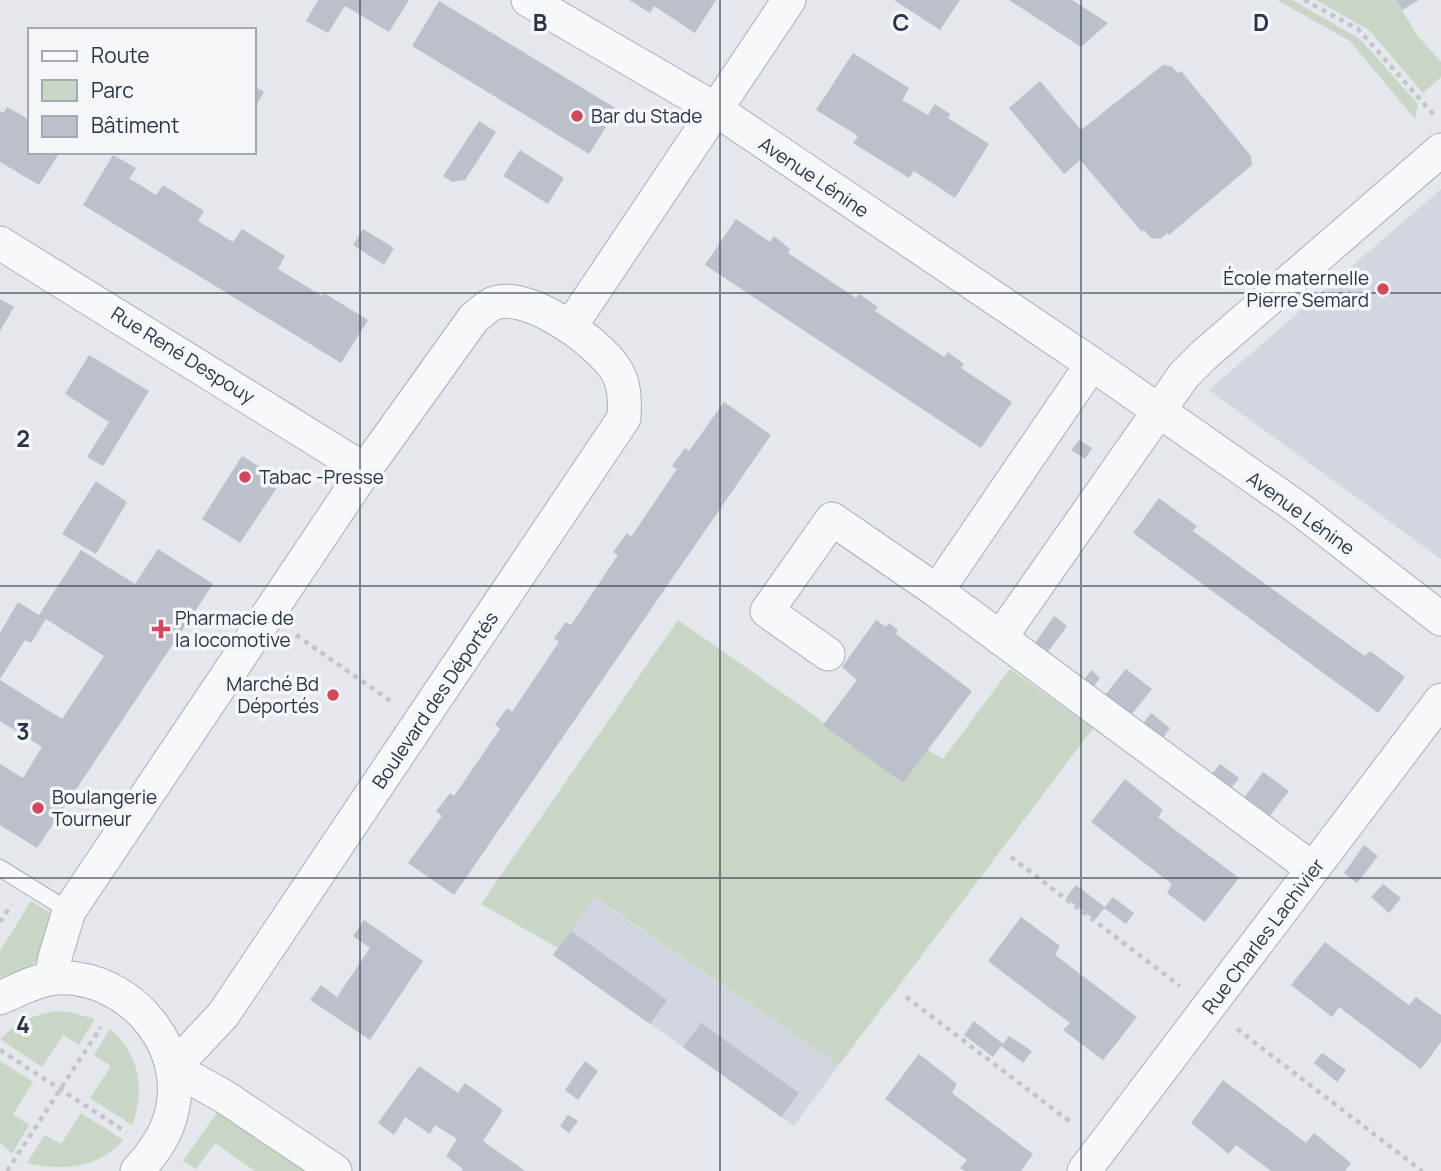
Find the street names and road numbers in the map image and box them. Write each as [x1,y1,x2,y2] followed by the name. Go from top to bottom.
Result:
[754,131,874,223] street label: Avenue Lénine
[106,300,260,410] street label: Rue René Despouy
[1242,465,1360,561] street label: Avenue Lénine
[366,606,504,794] street label: Boulevard des Déportés
[1196,853,1330,1019] street label: Rue Charles Lachivier

